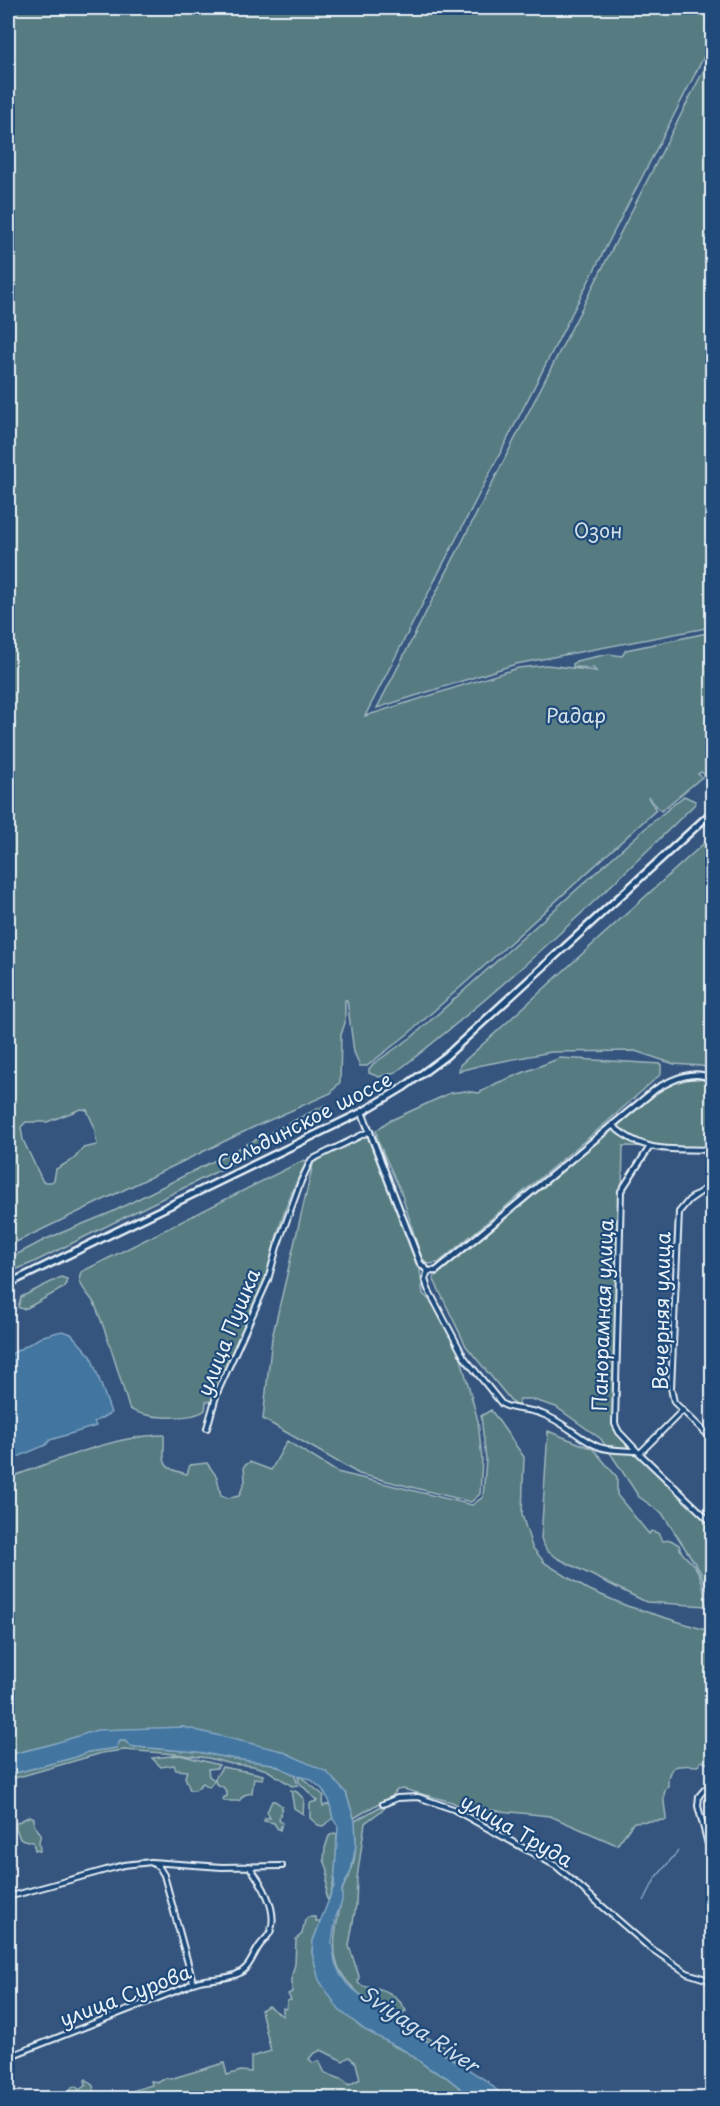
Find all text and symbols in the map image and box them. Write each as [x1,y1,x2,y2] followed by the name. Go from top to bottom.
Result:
[574,515,622,545] park label: Озон
[546,700,606,730] park label: Радар
[211,1064,397,1178] street label: Сельдинское шоссе
[584,1218,620,1412] street label: Панорамная улица
[645,1231,677,1391] street label: Вечерняя улица
[189,1263,267,1400] street label: улица Пушка
[455,1786,579,1875] street label: улица Труда
[55,1956,196,2034] street label: улица Сурова
[354,1976,488,2081] water label: Sviyaga River

